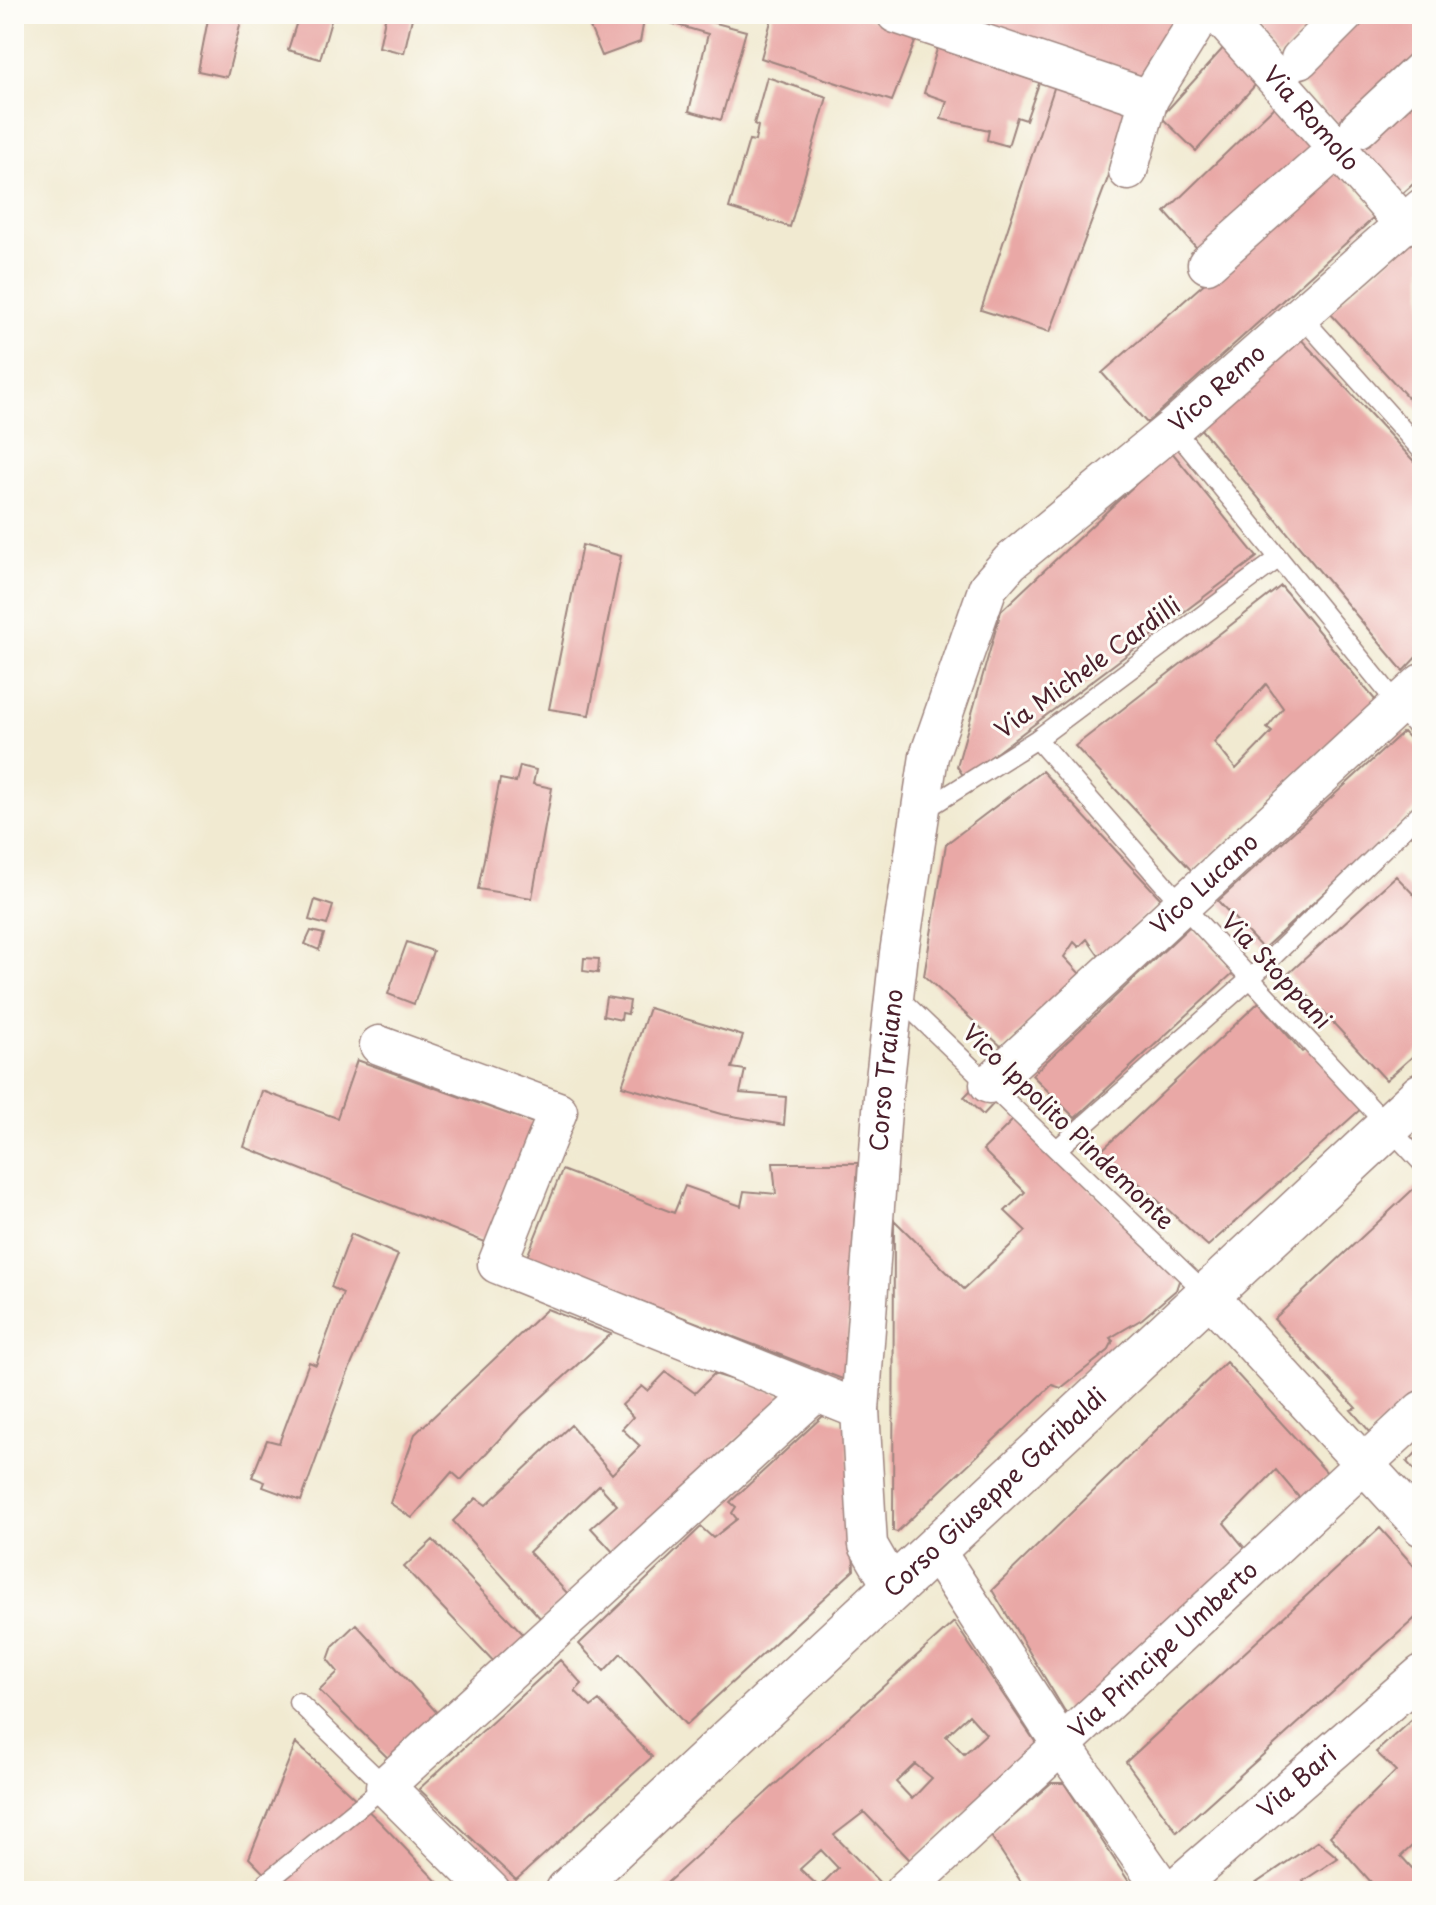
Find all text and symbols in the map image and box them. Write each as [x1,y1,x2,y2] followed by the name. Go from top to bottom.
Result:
[1256,57,1369,178] street label: Via Romolo
[1160,334,1273,440] street label: Vico Remo
[986,586,1187,746] street label: Via Michele Cardilli
[1141,823,1266,942] street label: Vico Lucano
[1214,903,1341,1036] street label: Via Stoppani
[859,987,911,1153] street label: Corso Traiano
[955,1014,1184,1237] street label: Vico Ippolito Pindemonte
[874,1378,1113,1605] street label: Corso Giuseppe Garibaldi
[1059,1551,1265,1746] street label: Via Principe Umberto
[1248,1736,1344,1825] street label: Via Bari

